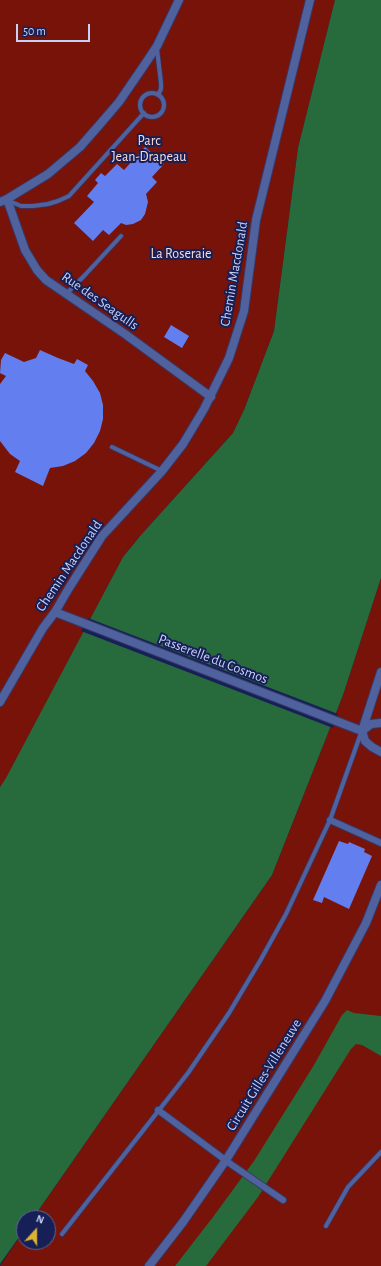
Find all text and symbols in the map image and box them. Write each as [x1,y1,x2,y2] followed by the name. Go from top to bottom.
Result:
[18,16,92,42] scale bar
[23,25,46,37] text: 50 m
[111,133,187,166] park label: Parc Jean-Drapeau
[217,220,251,328] street label: Chemin Macdonald
[150,246,212,262] park label: La Roseraie
[58,268,142,334] street label: Rue des Seagulls
[32,517,106,615] street label: Chemin Macdonald
[156,630,270,688] street label: Passerelle du Cosmos
[223,1016,305,1134] street label: Circuit Gilles-Villeneuve
[16,1210,56,1250] north arrow
[35,1213,46,1226] text: N

